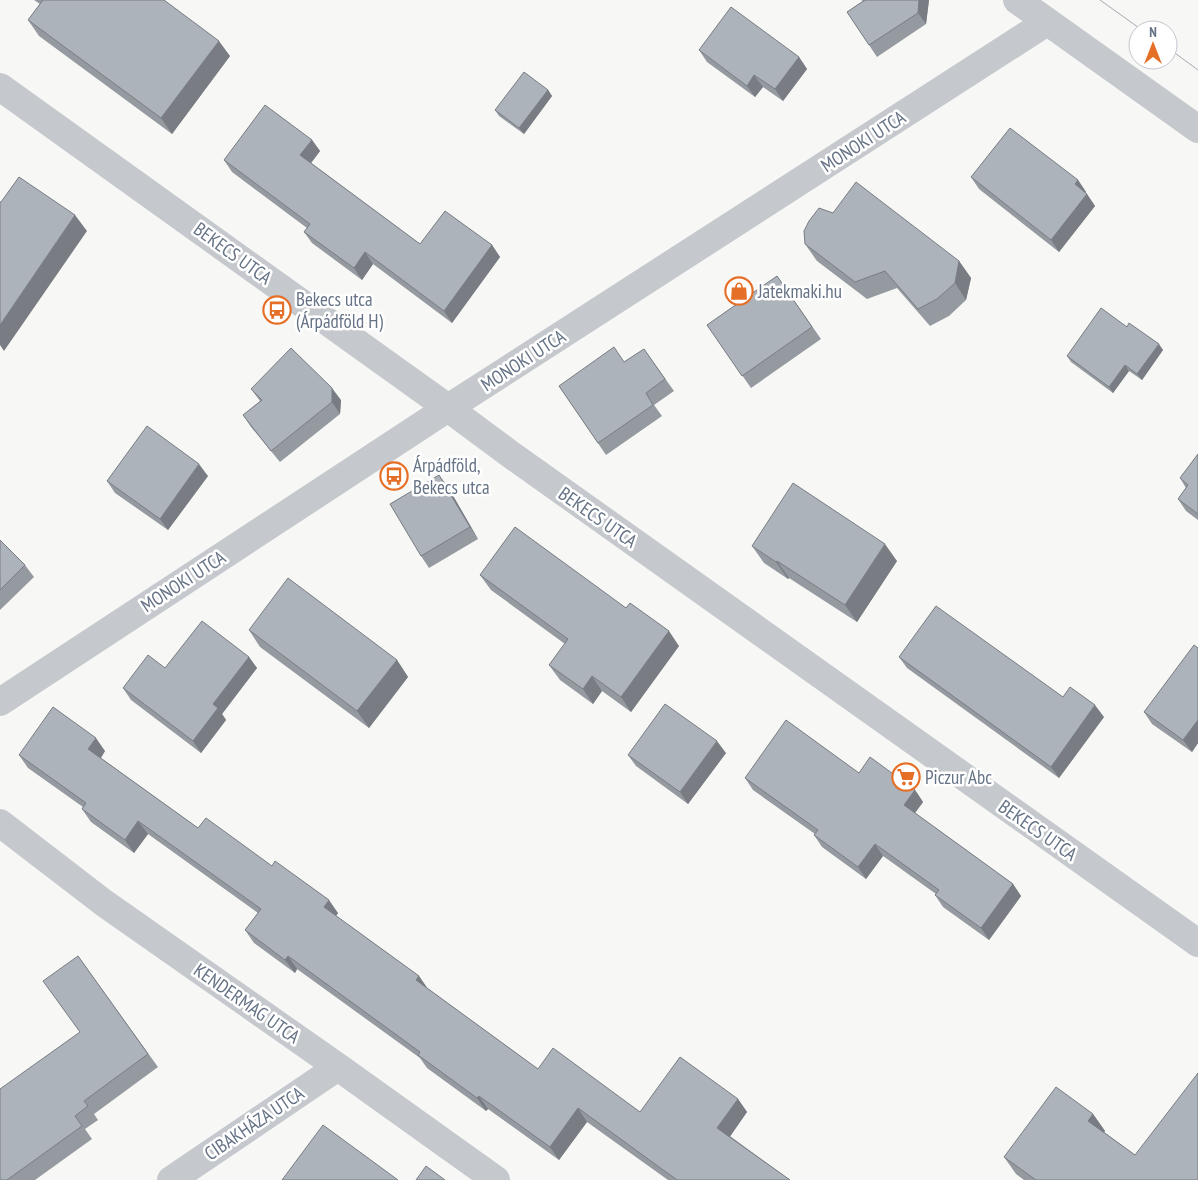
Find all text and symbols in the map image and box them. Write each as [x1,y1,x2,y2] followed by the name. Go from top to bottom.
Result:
[1128,20,1178,70] north arrow
[1149,23,1157,41] text: N
[816,105,910,177] street label: MONOKI UTCA
[189,217,277,289] street label: BEKECS UTCA
[724,276,754,306] shop icon: Jatekmaki.hu
[757,279,842,303] place label: Jatekmaki.hu
[296,287,384,333] place label: Bekecs utca (Árpádföld H)
[262,295,292,325] bus stop icon: Bekecs utca (Árpádföld H)
[476,324,570,396] street label: MONOKI UTCA
[413,453,490,499] place label: Árpádföld, Bekecs utca
[379,461,409,491] bus stop icon: Árpádföld, Bekecs utca
[554,481,642,553] street label: BEKECS UTCA
[136,545,230,617] street label: MONOKI UTCA
[891,762,921,792] supermarket icon: Piczur Abc
[925,765,992,789] place label: Piczur Abc
[994,794,1082,866] street label: BEKECS UTCA
[189,958,305,1048] street label: KENDERMAG UTCA
[200,1081,308,1165] street label: CIBAKHÁZA UTCA

